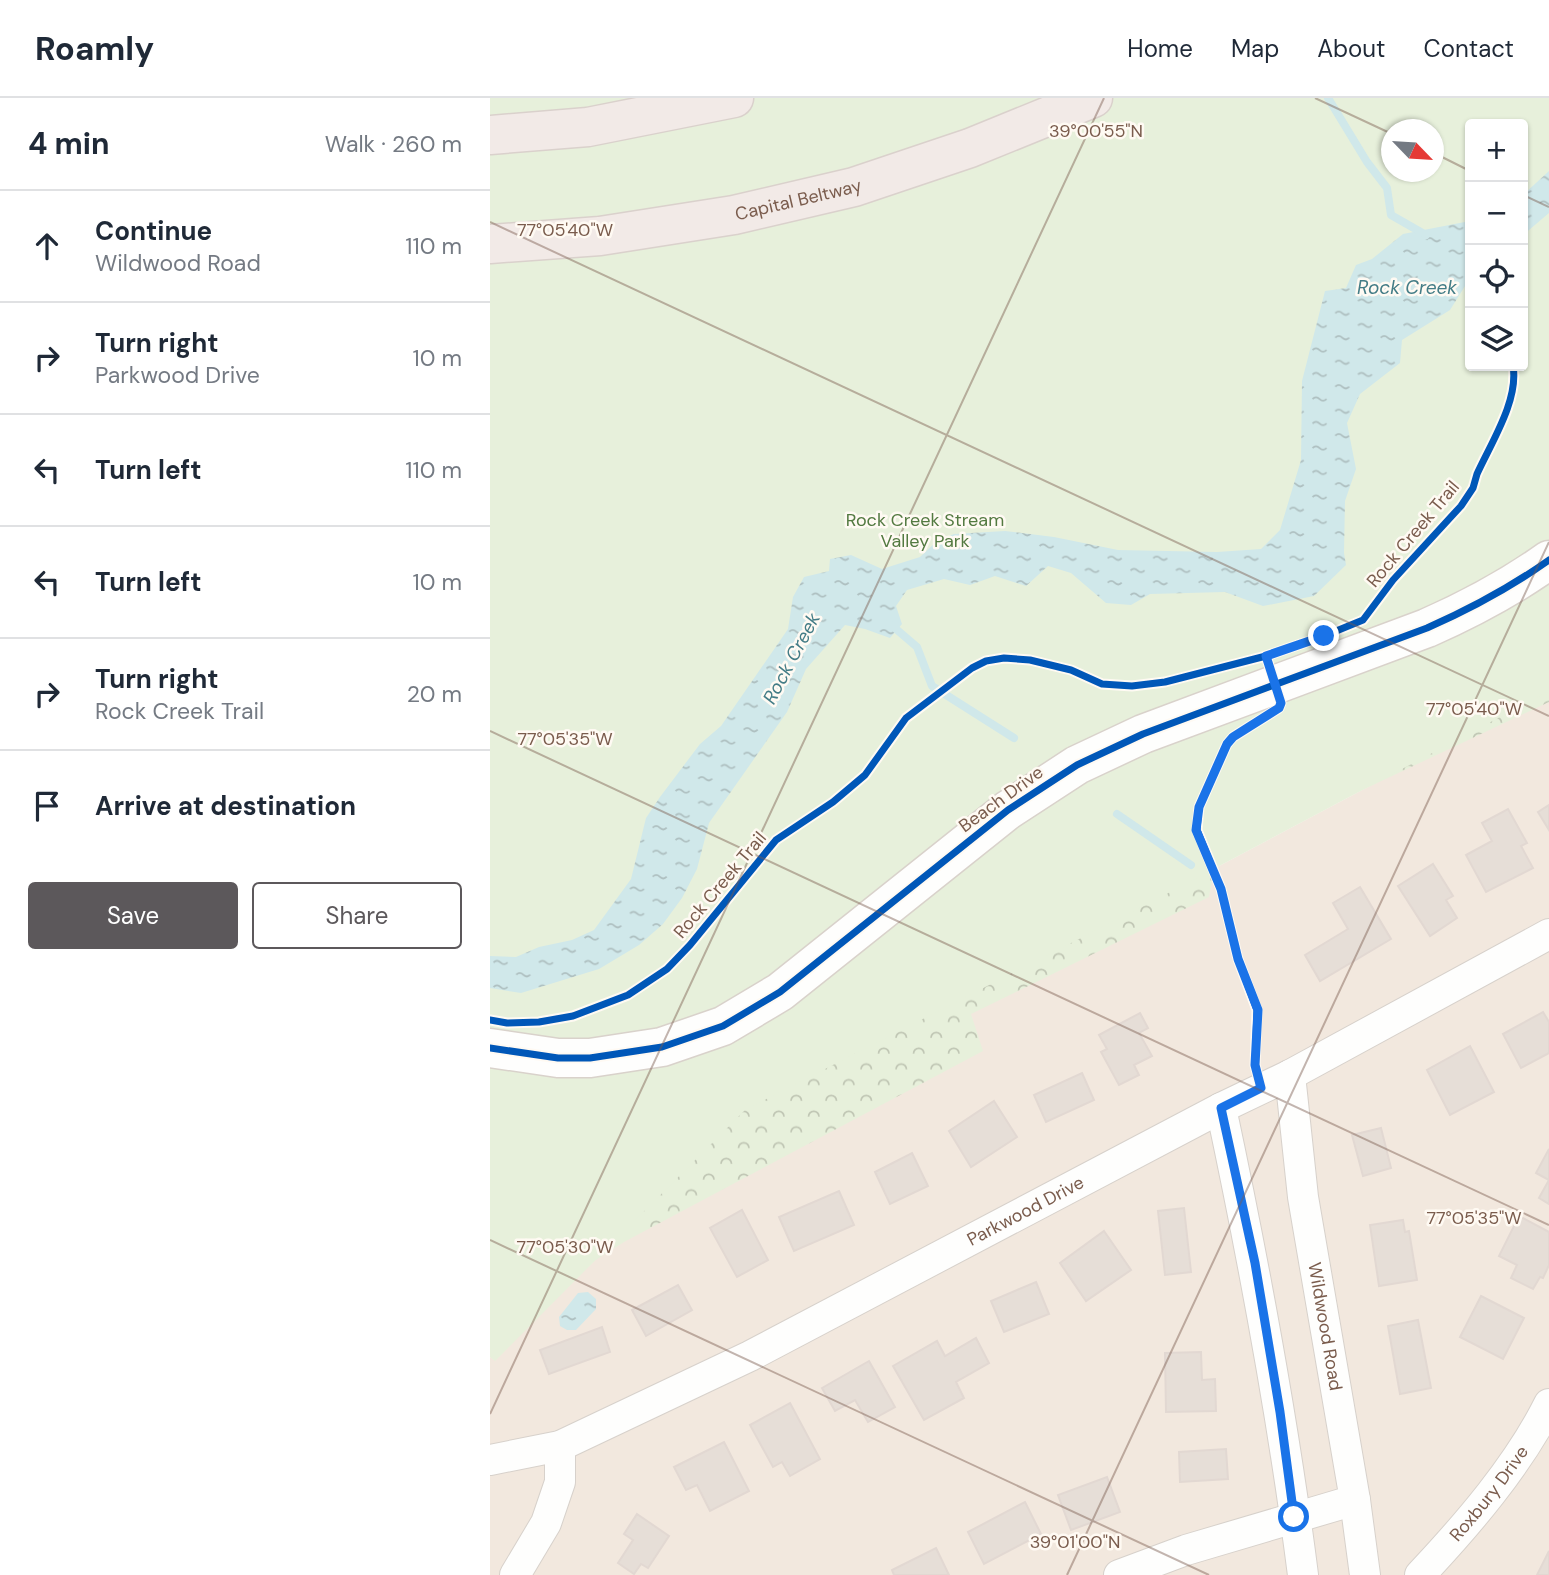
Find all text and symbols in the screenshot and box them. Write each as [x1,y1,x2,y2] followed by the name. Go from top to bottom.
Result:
[35,27,154,70] text: Roamly
[1127,33,1193,64] text: Home
[1231,33,1279,64] text: Map
[1317,33,1386,64] text: About
[1424,33,1514,64] text: Contact
[1049,119,1143,143] text: 39°00'55"N
[1381,119,1444,182] north arrow
[1465,119,1528,371] map controls
[1465,119,1528,182] button: +
[28,124,110,163] text: 4 min
[325,129,462,159] text: Walk · 260 m
[733,173,865,226] street label: Capital Beltway
[1465,182,1528,245] button: −
[95,214,212,248] text: Continue
[517,218,613,242] text: 77°05'40"W
[28,227,66,265] icon: ahead
[405,231,462,261] text: 110 m
[1465,245,1528,308] button: locate
[95,248,261,278] text: Wildwood Road
[1357,275,1457,300] water label: Rock Creek
[1465,308,1528,371] button: layers
[95,326,219,360] text: Turn right
[28,339,66,377] icon: right
[412,343,462,373] text: 10 m
[95,360,260,390] text: Parkwood Drive
[28,451,66,489] icon: left
[95,453,202,487] text: Turn left
[405,455,462,485] text: 110 m
[1361,476,1465,592] street label: Rock Creek Trail
[846,508,1004,553] park label: Rock Creek Stream Valley Park
[28,563,66,601] icon: left
[95,565,202,599] text: Turn left
[412,567,462,597] text: 10 m
[757,608,826,708] water label: Rock Creek
[1308,620,1339,651] route end
[95,662,219,696] text: Turn right
[28,675,66,713] icon: right
[407,679,462,709] text: 20 m
[95,696,264,726] text: Rock Creek Trail
[1426,697,1522,721] text: 77°05'40"W
[517,727,613,751] text: 77°05'35"W
[954,760,1048,838] street label: Beach Drive
[28,787,66,825] icon: arrive
[95,789,356,823] text: Arrive at destination
[668,827,772,943] street label: Rock Creek Trail
[28,882,238,949] button: Save
[252,882,462,949] button: Share
[963,1170,1088,1252] street label: Parkwood Drive
[1426,1206,1522,1230] text: 77°05'35"W
[517,1235,613,1259] text: 77°05'30"W
[1302,1260,1348,1392] street label: Wildwood Road
[1444,1441,1534,1546] street label: Roxbury Drive
[1278,1501,1309,1532] route start
[1030,1530,1120,1554] text: 39°01'00"N

